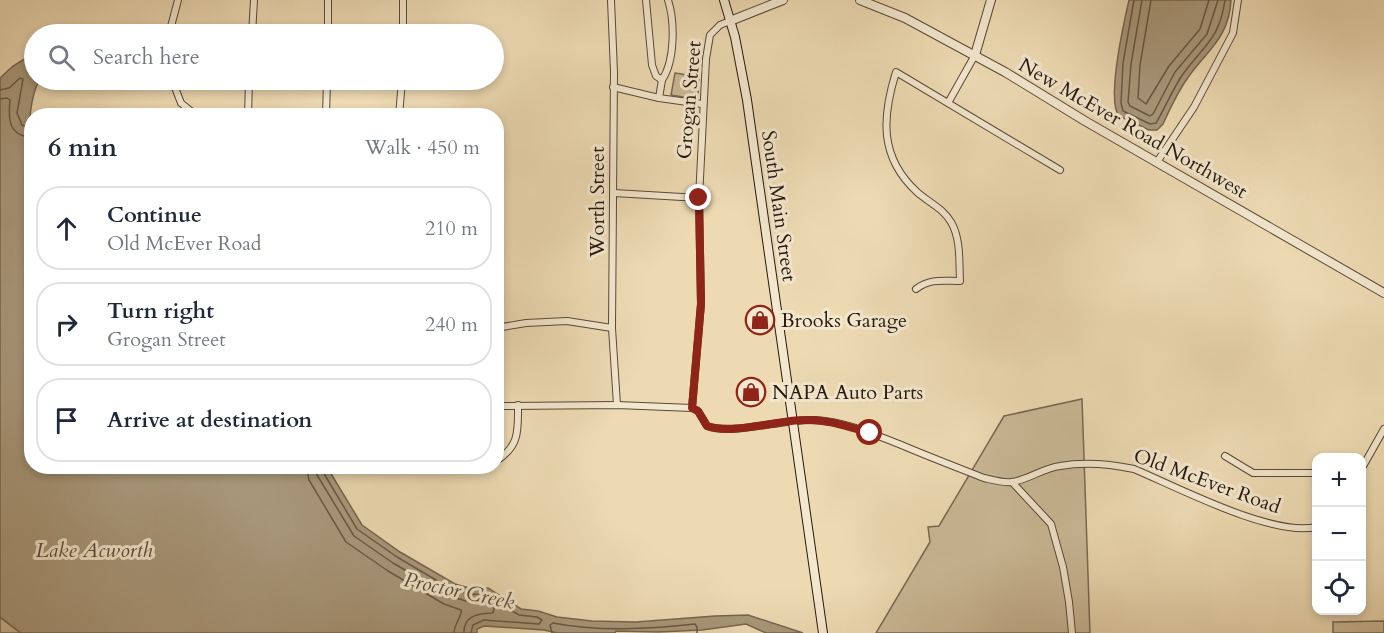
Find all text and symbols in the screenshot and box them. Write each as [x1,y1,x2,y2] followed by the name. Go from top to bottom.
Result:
[24,24,504,90] search box
[670,39,708,160] street label: Grogan Street
[45,41,78,74] icon: search
[93,42,200,72] text: Search here
[1014,51,1253,205] street label: New McEver Road Northwest
[755,129,803,284] street label: South Main Street
[48,130,117,165] text: 6 min
[365,134,480,161] text: Walk · 450 m
[584,146,611,258] street label: Worth Street
[685,184,711,210] route end
[107,200,202,230] text: Continue
[50,212,83,245] icon: ahead
[425,215,478,242] text: 210 m
[107,230,262,257] text: Old McEver Road
[107,296,214,326] text: Turn right
[744,304,776,336] shop icon: Brooks Garage
[781,307,907,334] place label: Brooks Garage
[50,308,83,341] icon: right
[425,311,478,338] text: 240 m
[107,326,226,353] text: Grogan Street
[735,376,767,408] shop icon: NAPA Auto Parts
[772,379,923,406] place label: NAPA Auto Parts
[50,404,83,437] icon: arrive
[107,405,312,435] text: Arrive at destination
[856,419,882,445] route start
[1130,442,1285,520] street label: Old McEver Road
[1312,453,1366,615] map controls
[1312,453,1366,507] button: +
[1312,507,1366,561] button: −
[35,536,153,565] water label: Lake Acworth
[1312,561,1366,615] button: locate
[401,565,518,617] water label: Proctor Creek

